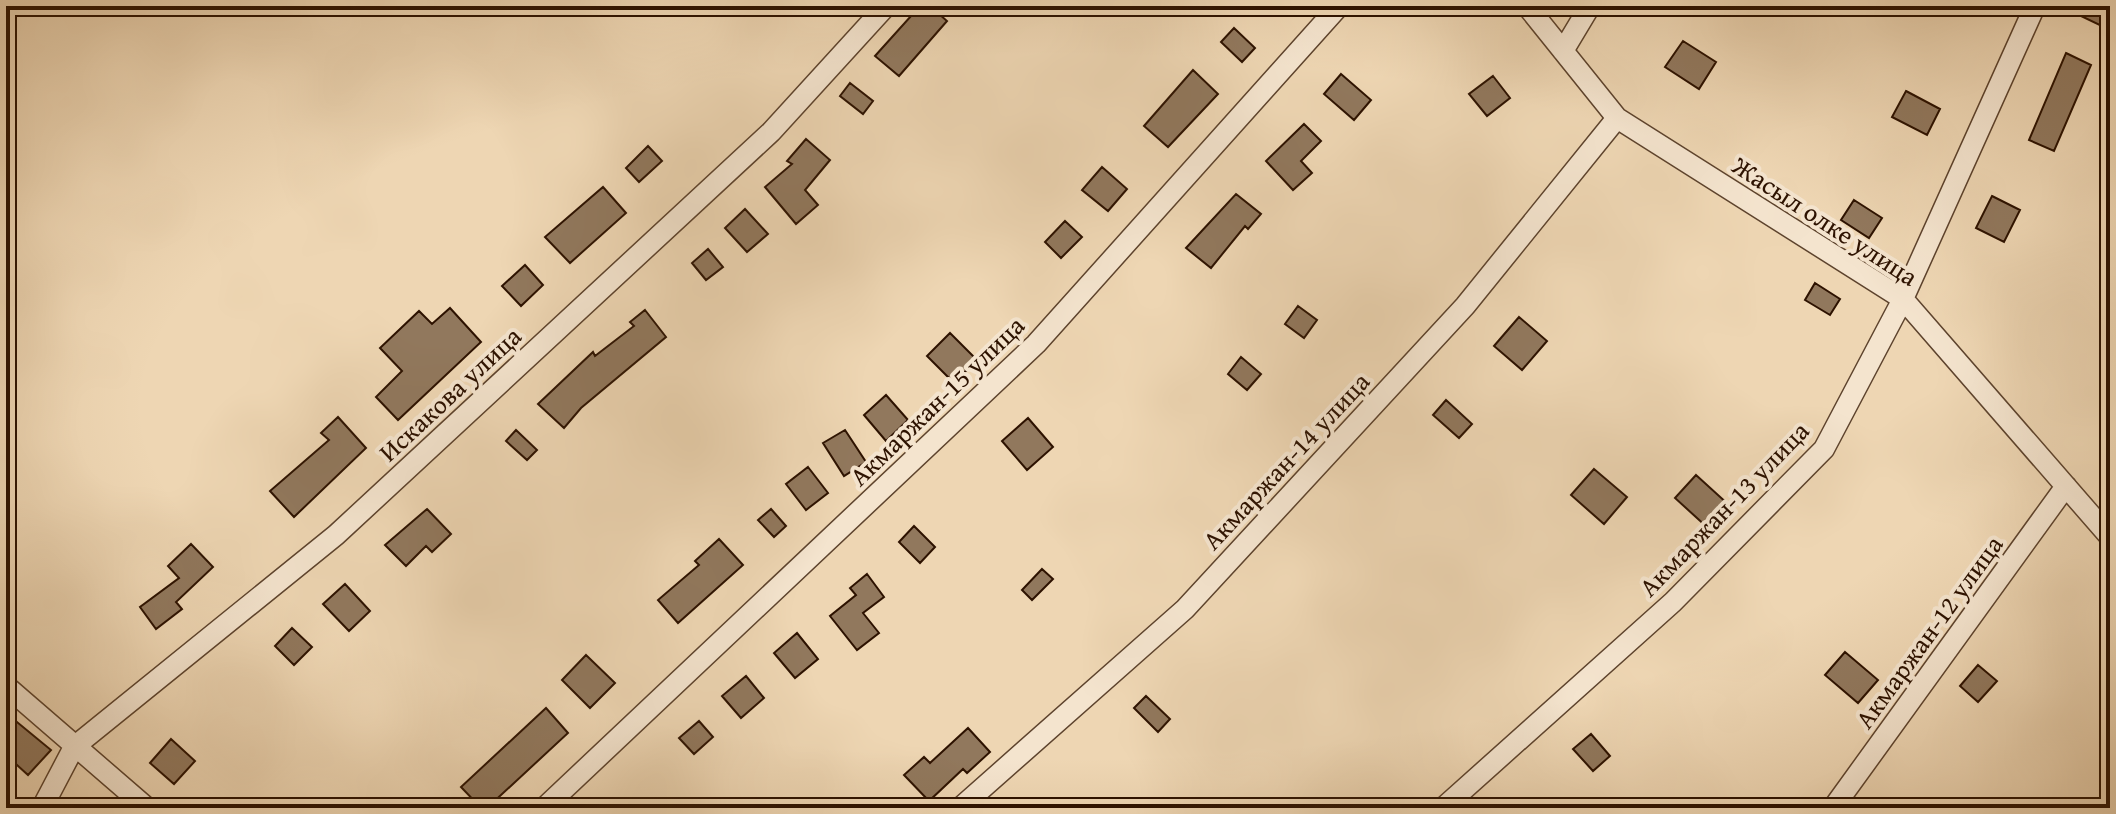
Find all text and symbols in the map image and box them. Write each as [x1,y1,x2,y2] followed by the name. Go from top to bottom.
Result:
[1724,145,1926,296] street label: Жасыл олке улица
[840,306,1034,495] street label: Акмаржан-15 улица
[369,317,530,470] street label: Искакова улица
[1193,363,1379,558] street label: Акмаржан-14 улица
[1629,412,1818,605] street label: Акмаржан-13 улица
[1845,526,2013,737] street label: Акмаржан-12 улица

